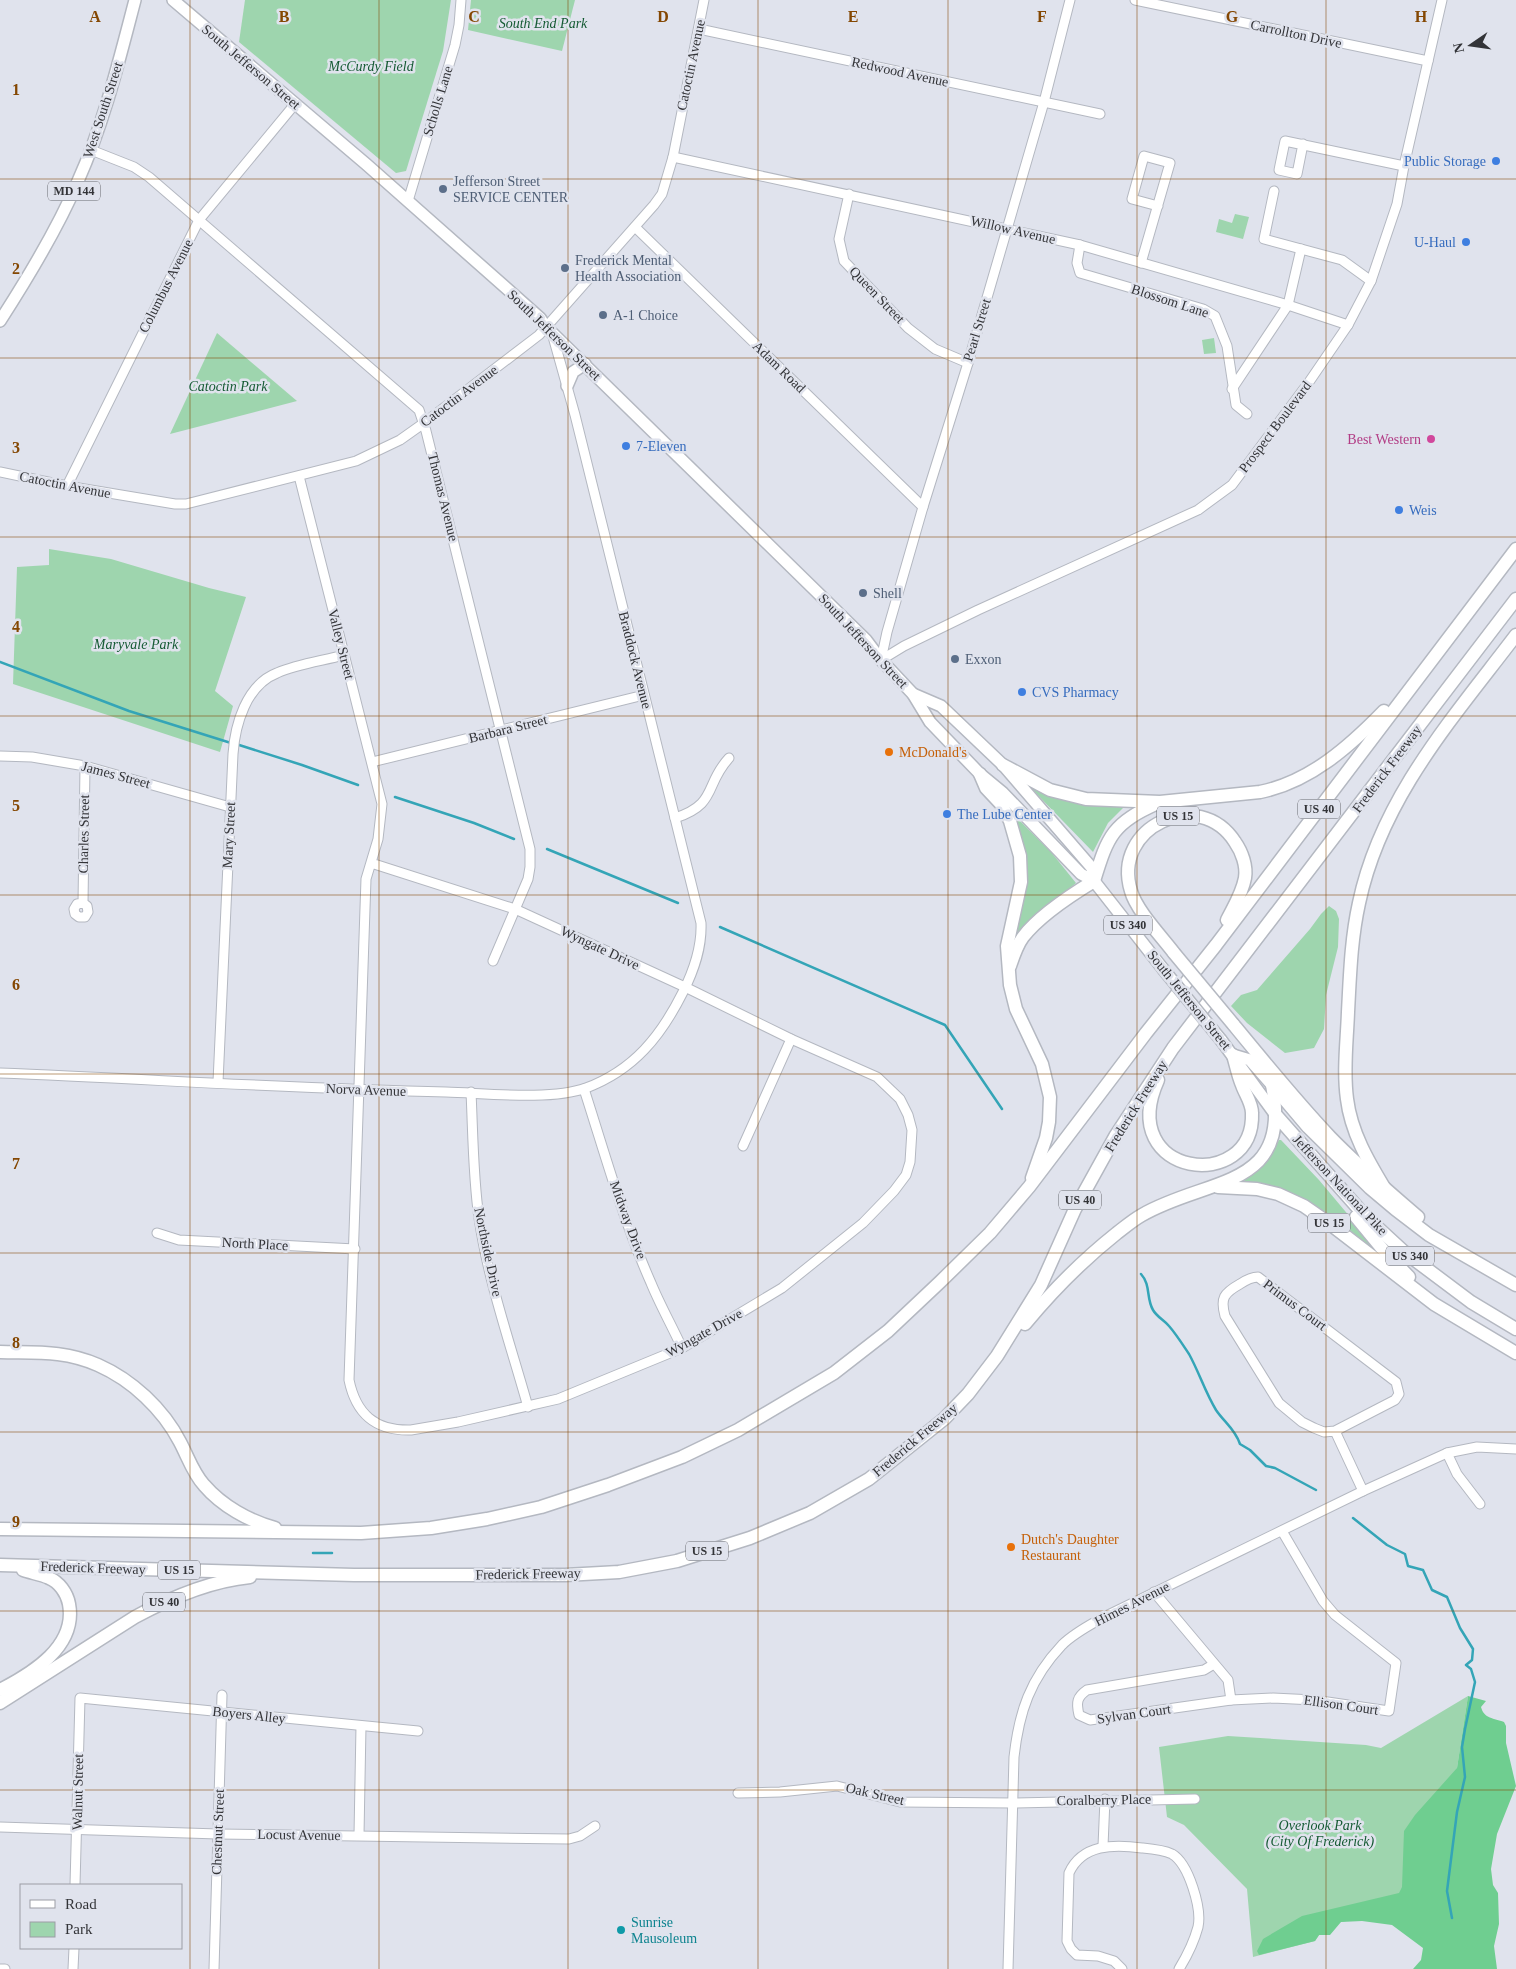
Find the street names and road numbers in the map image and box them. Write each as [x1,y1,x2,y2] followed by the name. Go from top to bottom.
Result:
[1249,17,1343,51] street label: Carrollton Drive
[674,18,708,112] street label: Catoctin Avenue
[199,22,303,112] street label: South Jefferson Street
[850,54,950,90] street label: Redwood Avenue
[80,60,126,160] street label: West South Street
[420,64,456,138] street label: Scholls Lane
[48,182,100,200] road number: MD 144
[969,213,1057,247] street label: Willow Avenue
[136,237,196,335] street label: Columbus Avenue
[846,264,908,326] street label: Queen Street
[1129,281,1211,321] street label: Blossom Lane
[504,287,604,383] street label: South Jefferson Street
[960,297,994,363] street label: Pearl Street
[750,338,808,396] street label: Adam Road
[417,362,501,430] street label: Catoctin Avenue
[1236,379,1314,475] street label: Prospect Boulevard
[425,451,461,543] street label: Thomas Avenue
[18,469,112,501] street label: Catoctin Avenue
[815,591,911,691] street label: South Jefferson Street
[325,607,357,681] street label: Valley Street
[616,610,654,710] street label: Braddock Avenue
[467,712,549,746] street label: Barbara Street
[1349,722,1425,816] street label: Frederick Freeway
[80,759,152,791] street label: James Street
[76,794,92,874] street label: Charles Street
[1298,800,1340,819] road number: US 40
[220,801,238,869] street label: Mary Street
[1157,806,1199,826] road number: US 15
[1104,916,1152,934] road number: US 340
[558,923,642,973] street label: Wyngate Drive
[1144,947,1234,1053] street label: South Jefferson Street
[1102,1057,1170,1155] street label: Frederick Freeway
[326,1081,406,1099] street label: Norva Avenue
[1290,1132,1390,1238] street label: Jefferson National Pike
[607,1179,649,1261] street label: Midway Drive
[1059,1190,1101,1210] road number: US 40
[471,1206,505,1298] street label: Northside Drive
[1308,1214,1350,1232] road number: US 15
[221,1235,289,1253] street label: North Place
[1386,1246,1434,1266] road number: US 340
[1261,1276,1330,1334] street label: Primus Court
[663,1306,745,1360] street label: Wyngate Drive
[870,1400,960,1480] street label: Frederick Freeway
[686,1542,728,1560] road number: US 15
[40,1559,146,1577] street label: Frederick Freeway
[158,1560,200,1580] road number: US 15
[475,1566,581,1582] street label: Frederick Freeway
[1092,1579,1172,1629] street label: Himes Avenue
[143,1592,185,1611] road number: US 40
[1303,1692,1379,1718] street label: Ellison Court
[1096,1701,1172,1727] street label: Sylvan Court
[212,1704,286,1726] street label: Boyers Alley
[70,1754,86,1830] street label: Walnut Street
[844,1780,906,1808] street label: Oak Street
[209,1789,227,1875] street label: Chestnut Street
[1057,1792,1151,1808] street label: Coralberry Place
[257,1827,341,1843] street label: Locust Avenue

